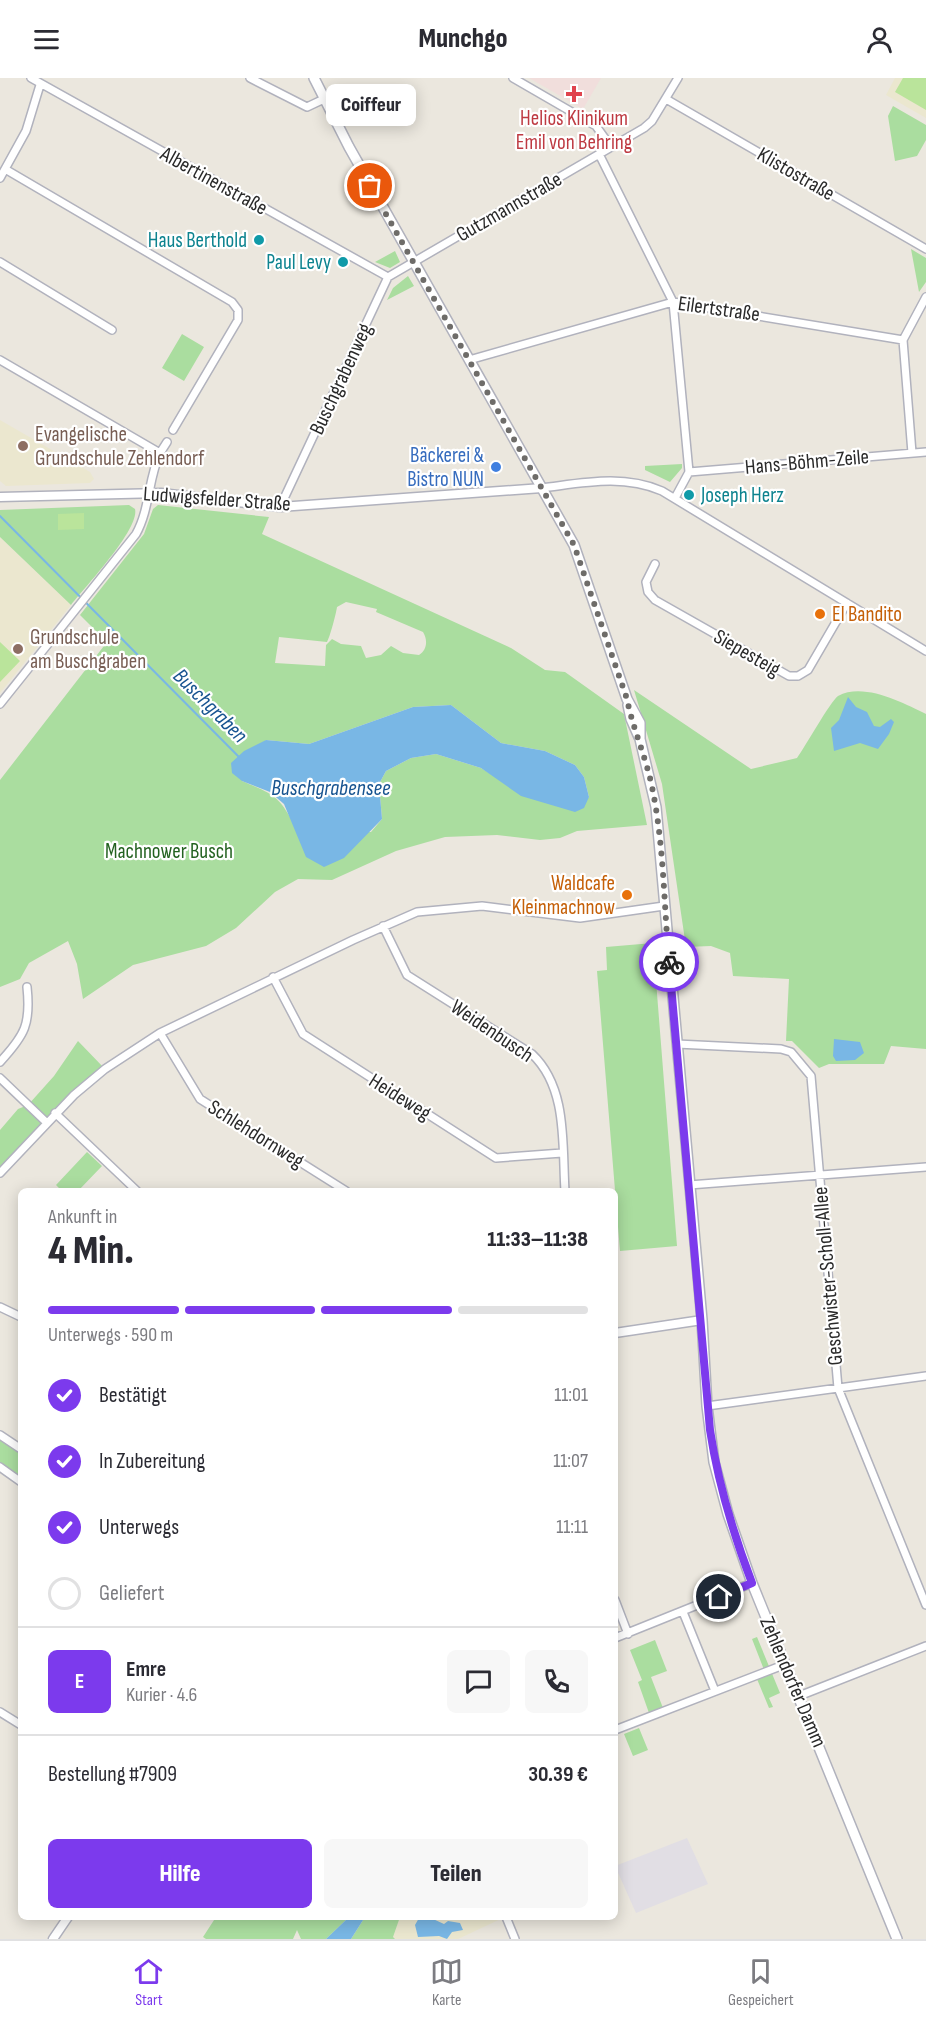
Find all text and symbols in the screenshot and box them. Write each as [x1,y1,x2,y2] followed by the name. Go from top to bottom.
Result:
[30,23,63,56] icon: menu
[418,23,508,55] text: Munchgo
[863,23,896,56] icon: person
[325,84,415,126] callout: Coiffeur
[565,85,583,103] marker: Helios Klinikum Emil von Behring
[341,93,401,117] text: Coiffeur
[516,106,632,155] place label: Helios Klinikum Emil von Behring
[155,141,272,221] street label: Albertinenstraße
[753,142,839,206] street label: Klistostraße
[344,160,395,211] pin
[452,167,566,247] street label: Gutzmannstraße
[353,169,386,202] icon: bag
[148,228,247,253] place label: Haus Berthold
[252,233,266,247] marker: Haus Berthold
[266,250,331,275] place label: Paul Levy
[336,255,350,269] marker: Paul Levy
[676,291,762,327] street label: Eilertstraße
[304,319,378,439] street label: Buschgrabenweg
[35,422,205,471] place label: Evangelische Grundschule Zehlendorf
[16,439,30,453] marker: Evangelische Grundschule Zehlendorf
[407,443,484,492] place label: Bäckerei & Bistro NUN
[744,444,870,480] street label: Hans-Böhm-Zeile
[489,460,503,474] marker: Bäckerei & Bistro NUN
[142,481,292,517] street label: Ludwigsfelder Straße
[700,483,784,508] place label: Joseph Herz
[682,488,696,502] marker: Joseph Herz
[832,602,902,627] place label: El Bandito
[813,607,827,621] marker: El Bandito
[709,624,785,682] street label: Siepesteig
[30,625,146,674] place label: Grundschule am Buschgraben
[11,642,25,656] marker: Grundschule am Buschgraben
[167,663,253,749] water label: Buschgraben
[271,775,391,802] water label: Buschgrabensee
[105,839,233,864] park label: Machnower Busch
[512,871,615,920] place label: Waldcafe Kleinmachnow
[620,888,634,902] marker: Waldcafe Kleinmachnow
[639,932,699,992] courier
[653,946,686,979] icon: bike
[446,994,538,1068] street label: Weidenbusch
[364,1068,436,1126] street label: Heideweg
[203,1095,309,1173] street label: Schlehdornweg
[808,1186,848,1366] street label: Geschwister-Scholl-Allee
[48,1205,117,1229] text: Ankunft in
[487,1226,588,1253] text: 11:33–11:38
[48,1228,134,1275] text: 4 Min.
[48,1323,173,1347] text: Unterwegs · 590 m
[48,1379,81,1412] icon: check
[99,1382,167,1409] text: Bestätigt
[554,1383,588,1407] text: 11:01
[48,1445,81,1478] icon: check
[99,1448,205,1475] text: In Zubereitung
[553,1449,588,1473] text: 11:07
[48,1511,81,1544] icon: check
[99,1514,179,1541] text: Unterwegs
[556,1515,588,1539] text: 11:11
[693,1571,744,1622] pin
[99,1580,164,1607] text: Geliefert
[702,1580,735,1613] icon: home
[754,1613,832,1751] street label: Zehlendorfer Damm
[447,1650,510,1713] button: chat
[525,1650,588,1713] button: phone
[126,1656,166,1683] text: Emre
[75,1668,84,1695] text: E
[126,1683,197,1707] text: Kurier · 4.6
[48,1761,177,1788] text: Bestellung #7909
[528,1761,588,1788] text: 30.39 €
[48,1839,312,1908] button: Hilfe
[324,1839,588,1908] button: Teilen
[132,1955,165,2010] tab: Start
[430,1955,463,2010] tab: Karte
[728,1955,794,2010] tab: Gespeichert

